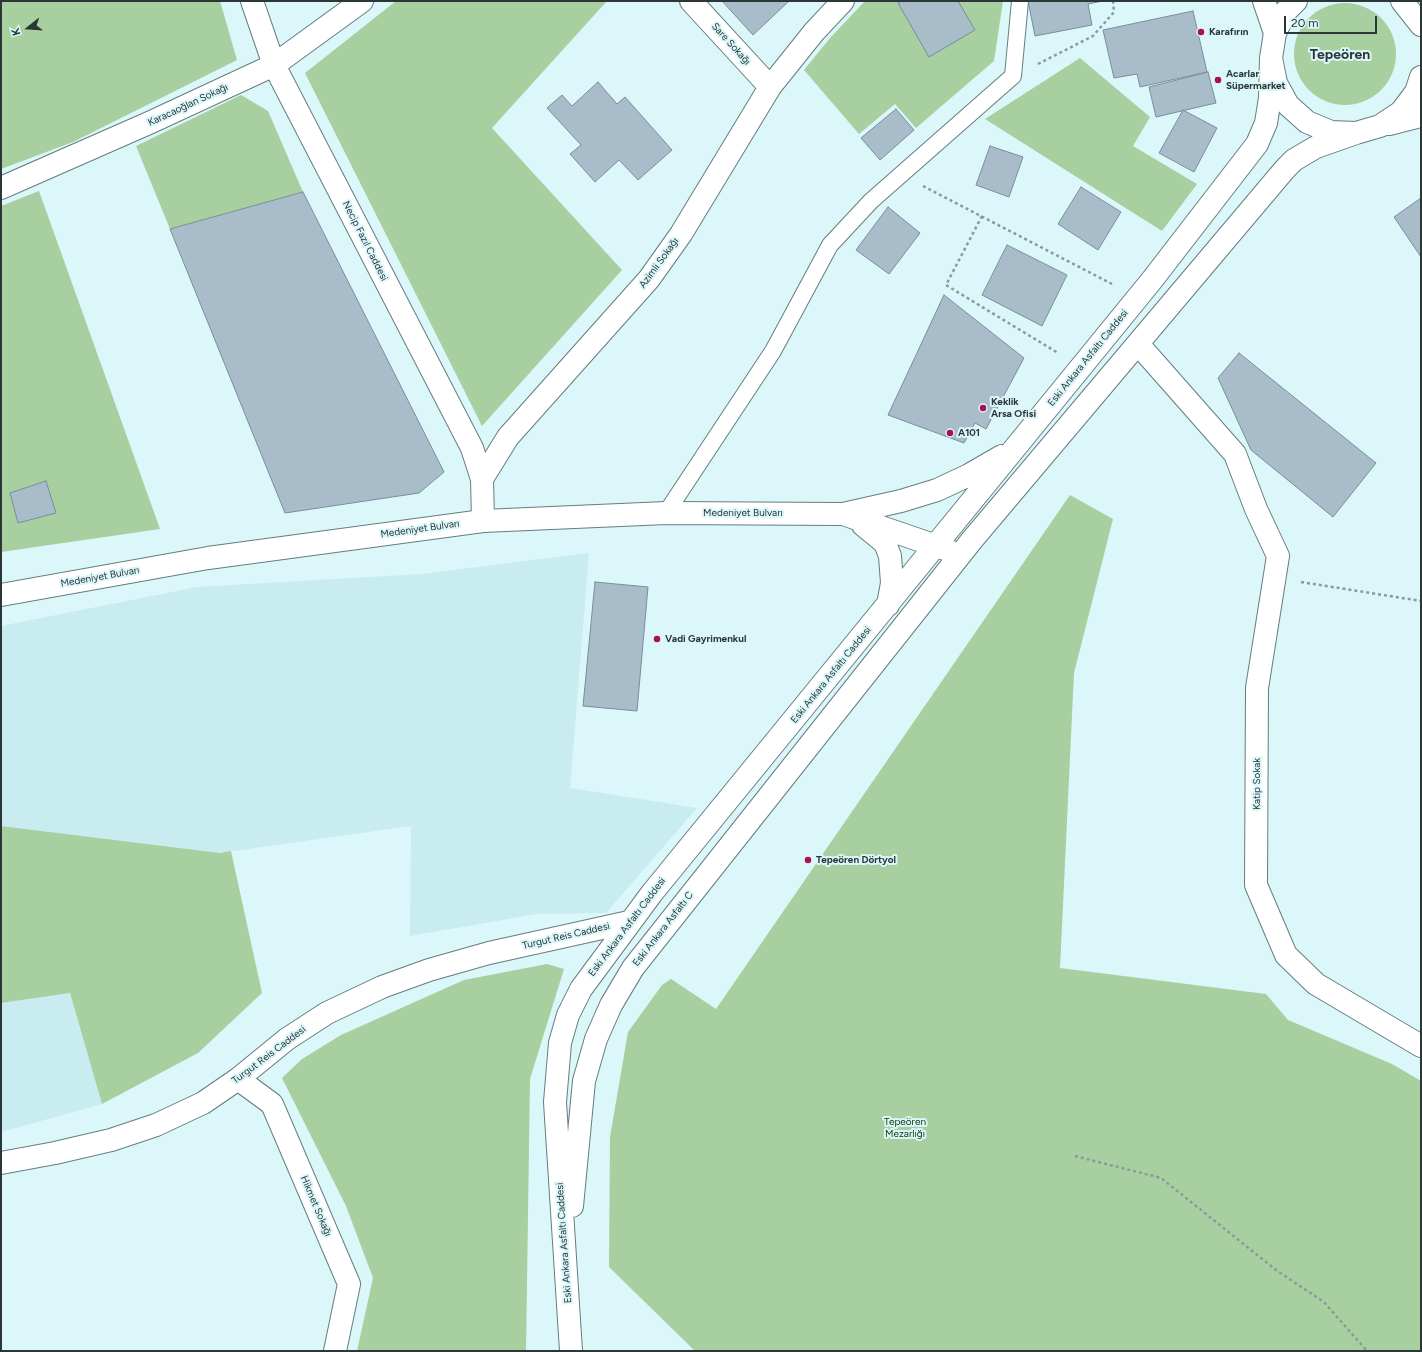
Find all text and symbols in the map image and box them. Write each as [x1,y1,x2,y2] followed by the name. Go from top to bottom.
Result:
[8,8,48,48] north arrow
[1286,8,1379,34] scale bar
[1291,16,1319,30] text: 20 m
[709,20,753,68] street label: Sare Sokağı
[9,26,23,37] text: K
[1209,26,1248,38] place label: Karafırın
[1196,27,1206,37] marker: Karafırın
[1310,47,1370,63] district label: Tepeören
[1226,68,1286,92] place label: Acarlar Süpermarket
[1213,75,1223,85] marker: Acarlar Süpermarket
[146,81,230,129] street label: Karacaoğlan Sokağı
[340,199,390,283] street label: Necip Fazıl Caddesi
[637,235,681,291] street label: Azimli Sokağı
[1045,307,1131,409] street label: Eski Ankara Asfaltı Caddesi
[991,396,1036,420] place label: Keklik Arsa Ofisi
[978,403,988,413] marker: Keklik Arsa Ofisi
[958,427,980,439] place label: A101
[945,428,955,438] marker: A101
[703,507,783,519] street label: Medeniyet Bulvarı
[380,518,460,540] street label: Medeniyet Bulvarı
[60,564,140,590] street label: Medeniyet Bulvarı
[788,624,874,726] street label: Eski Ankara Asfaltı Caddesi
[665,633,746,645] place label: Vadi Gayrimenkul
[652,634,662,644] marker: Vadi Gayrimenkul
[1251,758,1263,810] street label: Katip Sokak
[816,854,896,866] place label: Tepeören Dörtyol
[803,855,813,865] marker: Tepeören Dörtyol
[586,875,668,979] street label: Eski Ankara Asfaltı Caddesi
[630,889,696,969] street label: Eski Ankara Asfaltı C
[521,920,611,952] street label: Turgut Reis Caddesi
[230,1023,308,1087] street label: Turgut Reis Caddesi
[884,1116,926,1140] park label: Tepeören Mezarlığı
[298,1174,334,1238] street label: Hikmet Sokağı
[554,1182,574,1304] street label: Eski Ankara Asfaltı Caddesi

